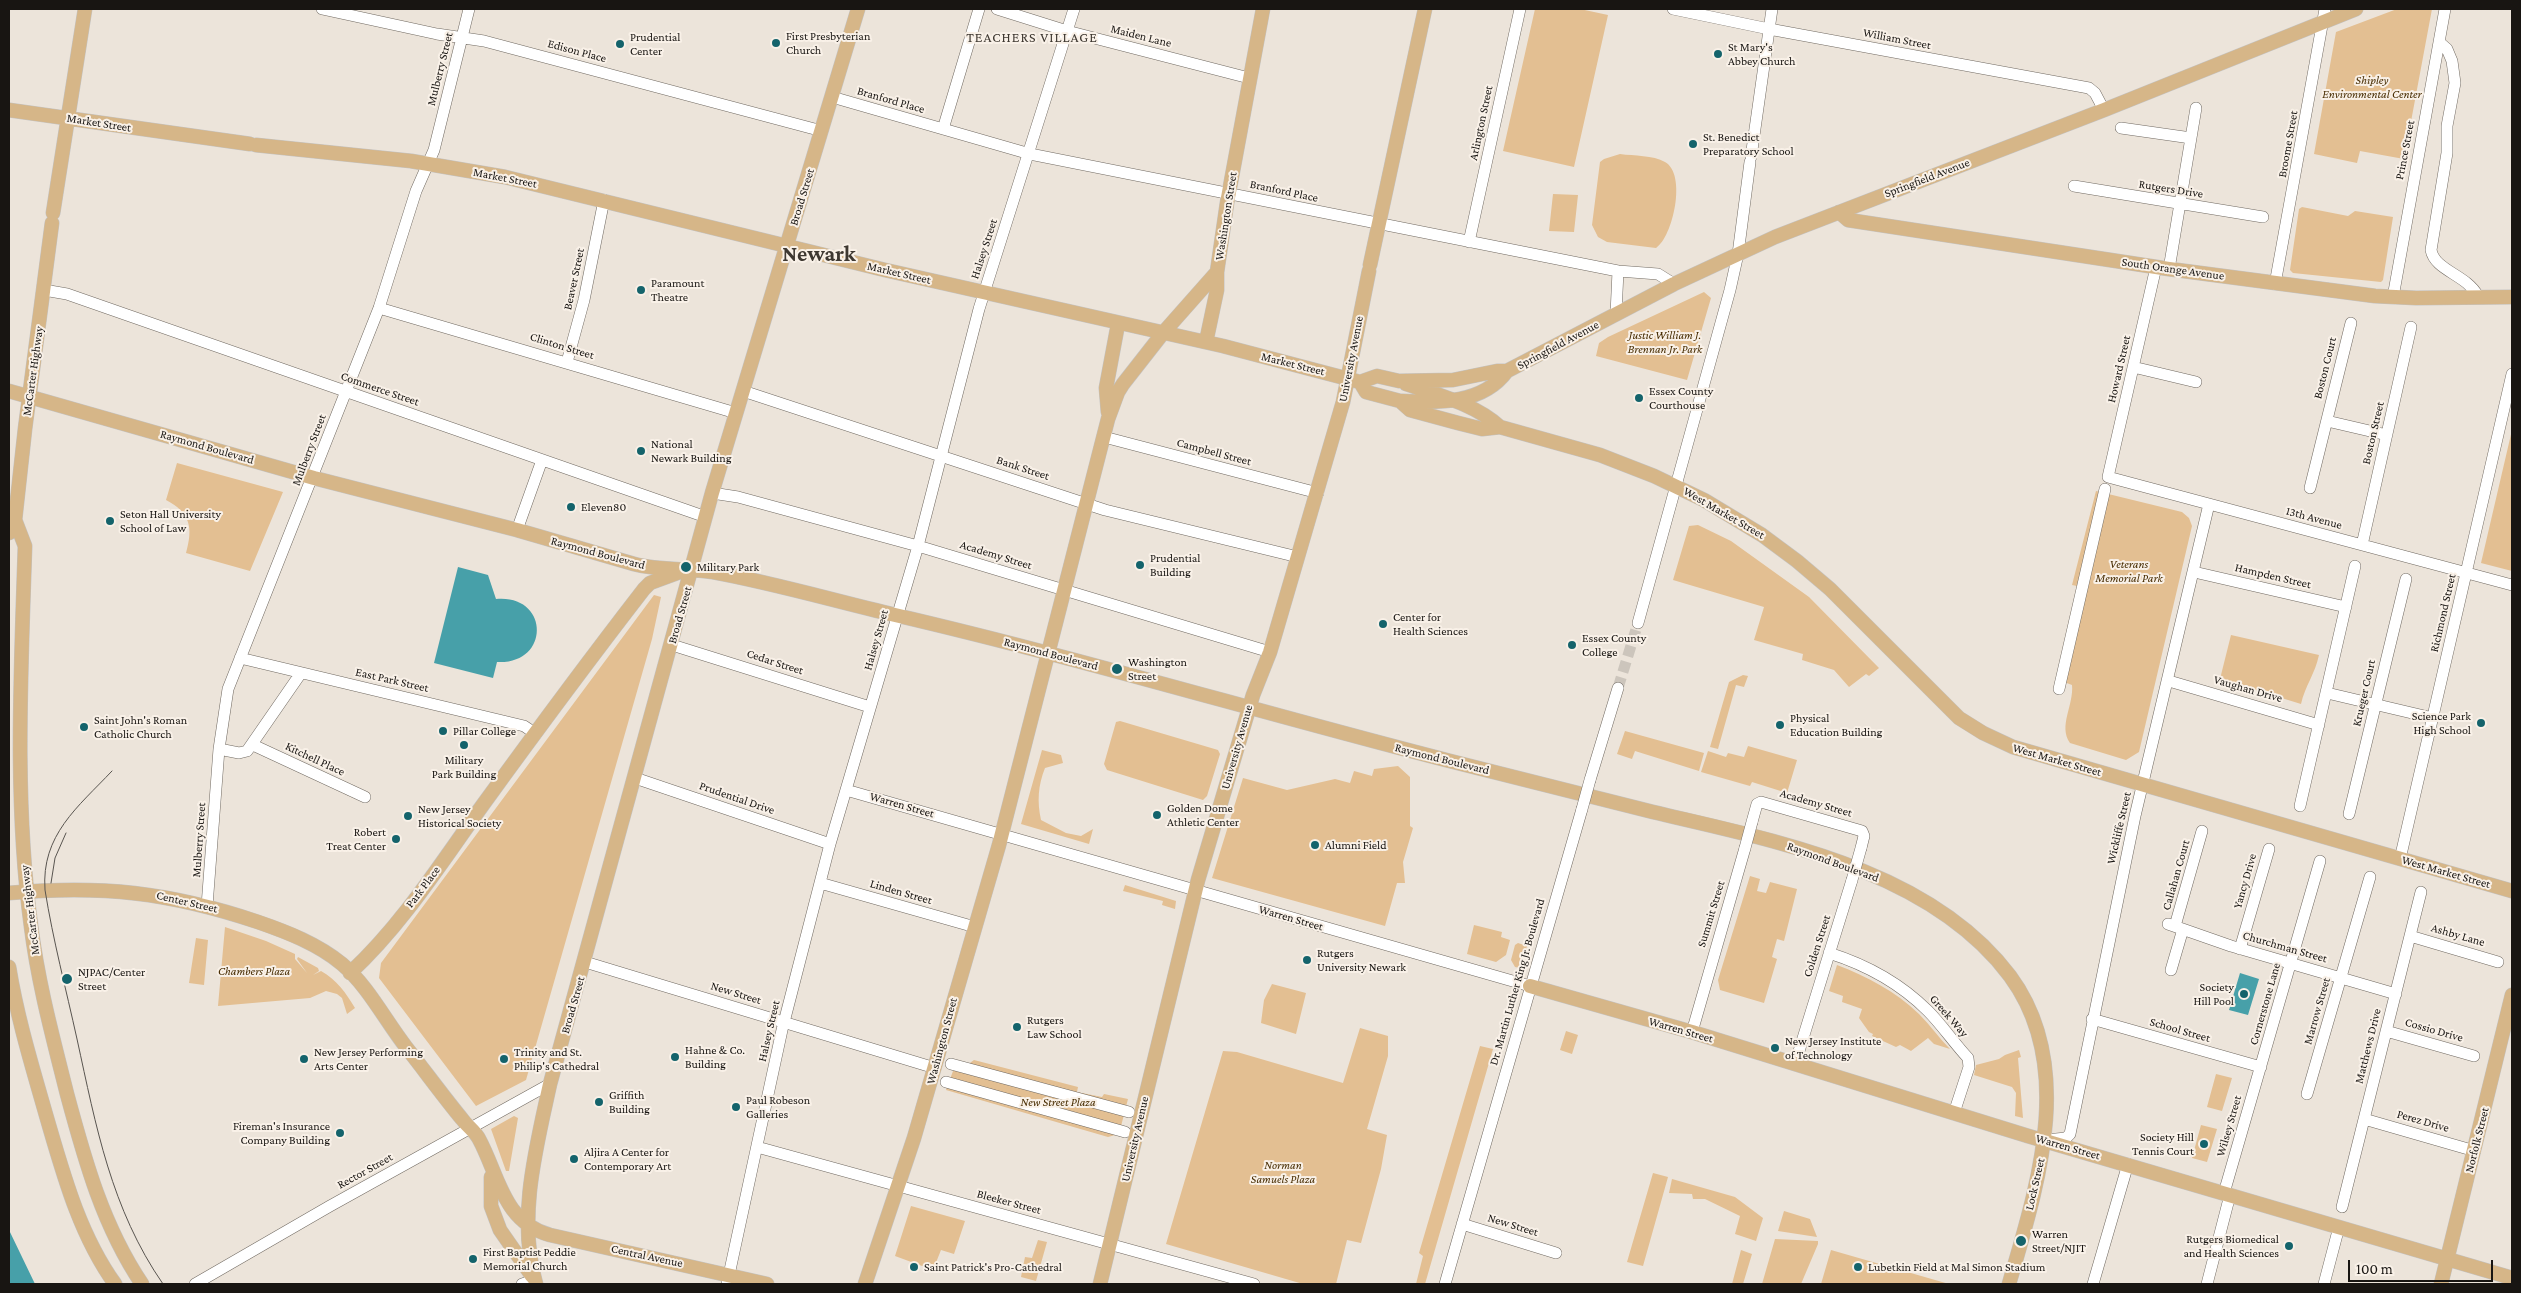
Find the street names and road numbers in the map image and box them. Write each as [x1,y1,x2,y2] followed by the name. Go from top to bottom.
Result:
[1109,21,1173,51] street label: Maiden Lane
[1862,25,1932,53] street label: William Street
[424,31,456,107] street label: Mulberry Street
[546,36,608,66] street label: Edison Place
[856,83,926,117] street label: Branford Place
[1466,84,1496,162] street label: Arlington Street
[2275,109,2301,179] street label: Broome Street
[66,111,132,135] street label: Market Street
[2392,119,2418,181] street label: Prince Street
[1882,155,1972,201] street label: Springfield Avenue
[472,165,538,191] street label: Market Street
[787,167,817,227] street label: Broad Street
[1212,171,1240,261] street label: Washington Street
[1248,177,1320,205] street label: Branford Place
[2138,177,2204,201] street label: Rutgers Drive
[968,217,1000,281] street label: Halsey Street
[560,247,588,311] street label: Beaver Street
[2121,255,2225,283] street label: South Orange Avenue
[866,259,932,287] street label: Market Street
[1336,315,1366,403] street label: University Avenue
[1515,317,1601,373] street label: Springfield Avenue
[20,325,46,417] street label: McCarter Highway
[528,329,596,363] street label: Clinton Street
[2104,334,2134,404] street label: Howard Street
[2310,336,2340,400] street label: Boston Court
[1260,349,1326,379] street label: Market Street
[339,369,421,409] street label: Commerce Street
[2359,400,2387,466] street label: Boston Street
[289,412,329,488] street label: Mulberry Street
[158,427,256,467] street label: Raymond Boulevard
[1175,435,1253,469] street label: Campbell Street
[995,453,1051,483] street label: Bank Street
[1681,484,1767,542] street label: West Market Street
[2284,504,2344,532] street label: 13th Avenue
[549,534,647,572] street label: Raymond Boulevard
[958,537,1034,573] street label: Academy Street
[2233,560,2313,592] street label: Hampden Street
[2427,572,2459,654] street label: Richmond Street
[665,585,695,645] street label: Broad Street
[860,608,892,672] street label: Halsey Street
[1002,635,1100,673] street label: Raymond Boulevard
[745,646,805,678] street label: Cedar Street
[2349,658,2379,728] street label: Krueger Court
[354,665,430,695] street label: East Park Street
[2212,672,2284,706] street label: Vaughan Drive
[1218,703,1256,791] street label: University Avenue
[283,739,347,779] street label: Kitchell Place
[1393,740,1491,778] street label: Raymond Boulevard
[2011,740,2103,780] street label: West Market Street
[697,778,777,818] street label: Prudential Drive
[1778,786,1854,820] street label: Academy Street
[868,789,936,821] street label: Warren Street
[2104,791,2134,865] street label: Wickliffe Street
[189,802,209,878] street label: Mulberry Street
[2159,838,2193,912] street label: Callahan Court
[1785,839,1881,885] street label: Raymond Boulevard
[2230,852,2260,910] street label: Yancy Drive
[2400,852,2492,892] street label: West Market Street
[403,863,443,911] street label: Park Place
[17,864,43,956] street label: McCarter Highway
[868,876,934,908] street label: Linden Street
[1694,879,1728,949] street label: Summit Street
[155,888,219,916] street label: Center Street
[1486,897,1548,1067] street label: Dr. Martin Luther King Jr. Boulevard
[1257,902,1325,934] street label: Warren Street
[1800,913,1834,979] street label: Colden Street
[2430,920,2486,950] street label: Ashby Lane
[2241,928,2329,966] street label: Churchman Street
[2246,961,2284,1047] street label: Cornerstone Lane
[558,975,588,1035] street label: Broad Street
[2301,976,2333,1046] street label: Marrow Street
[709,978,763,1008] street label: New Street
[1927,992,1971,1040] street label: Greek Way
[923,996,961,1086] street label: Washington Street
[755,999,783,1063] street label: Halsey Street
[2352,1007,2384,1085] street label: Matthews Drive
[1647,1014,1715,1046] street label: Warren Street
[2148,1014,2212,1046] street label: School Street
[2403,1015,2465,1045] street label: Cossio Drive
[2213,1094,2245,1158] street label: Wilsey Street
[1118,1095,1152,1183] street label: University Avenue
[2462,1106,2492,1174] street label: Norfolk Street
[2395,1107,2451,1135] street label: Perez Drive
[2034,1131,2102,1163] street label: Warren Street
[335,1150,395,1192] street label: Rector Street
[2022,1157,2048,1211] street label: Lock Street
[975,1187,1043,1217] street label: Bleeker Street
[1486,1210,1540,1240] street label: New Street
[610,1241,684,1271] street label: Central Avenue

